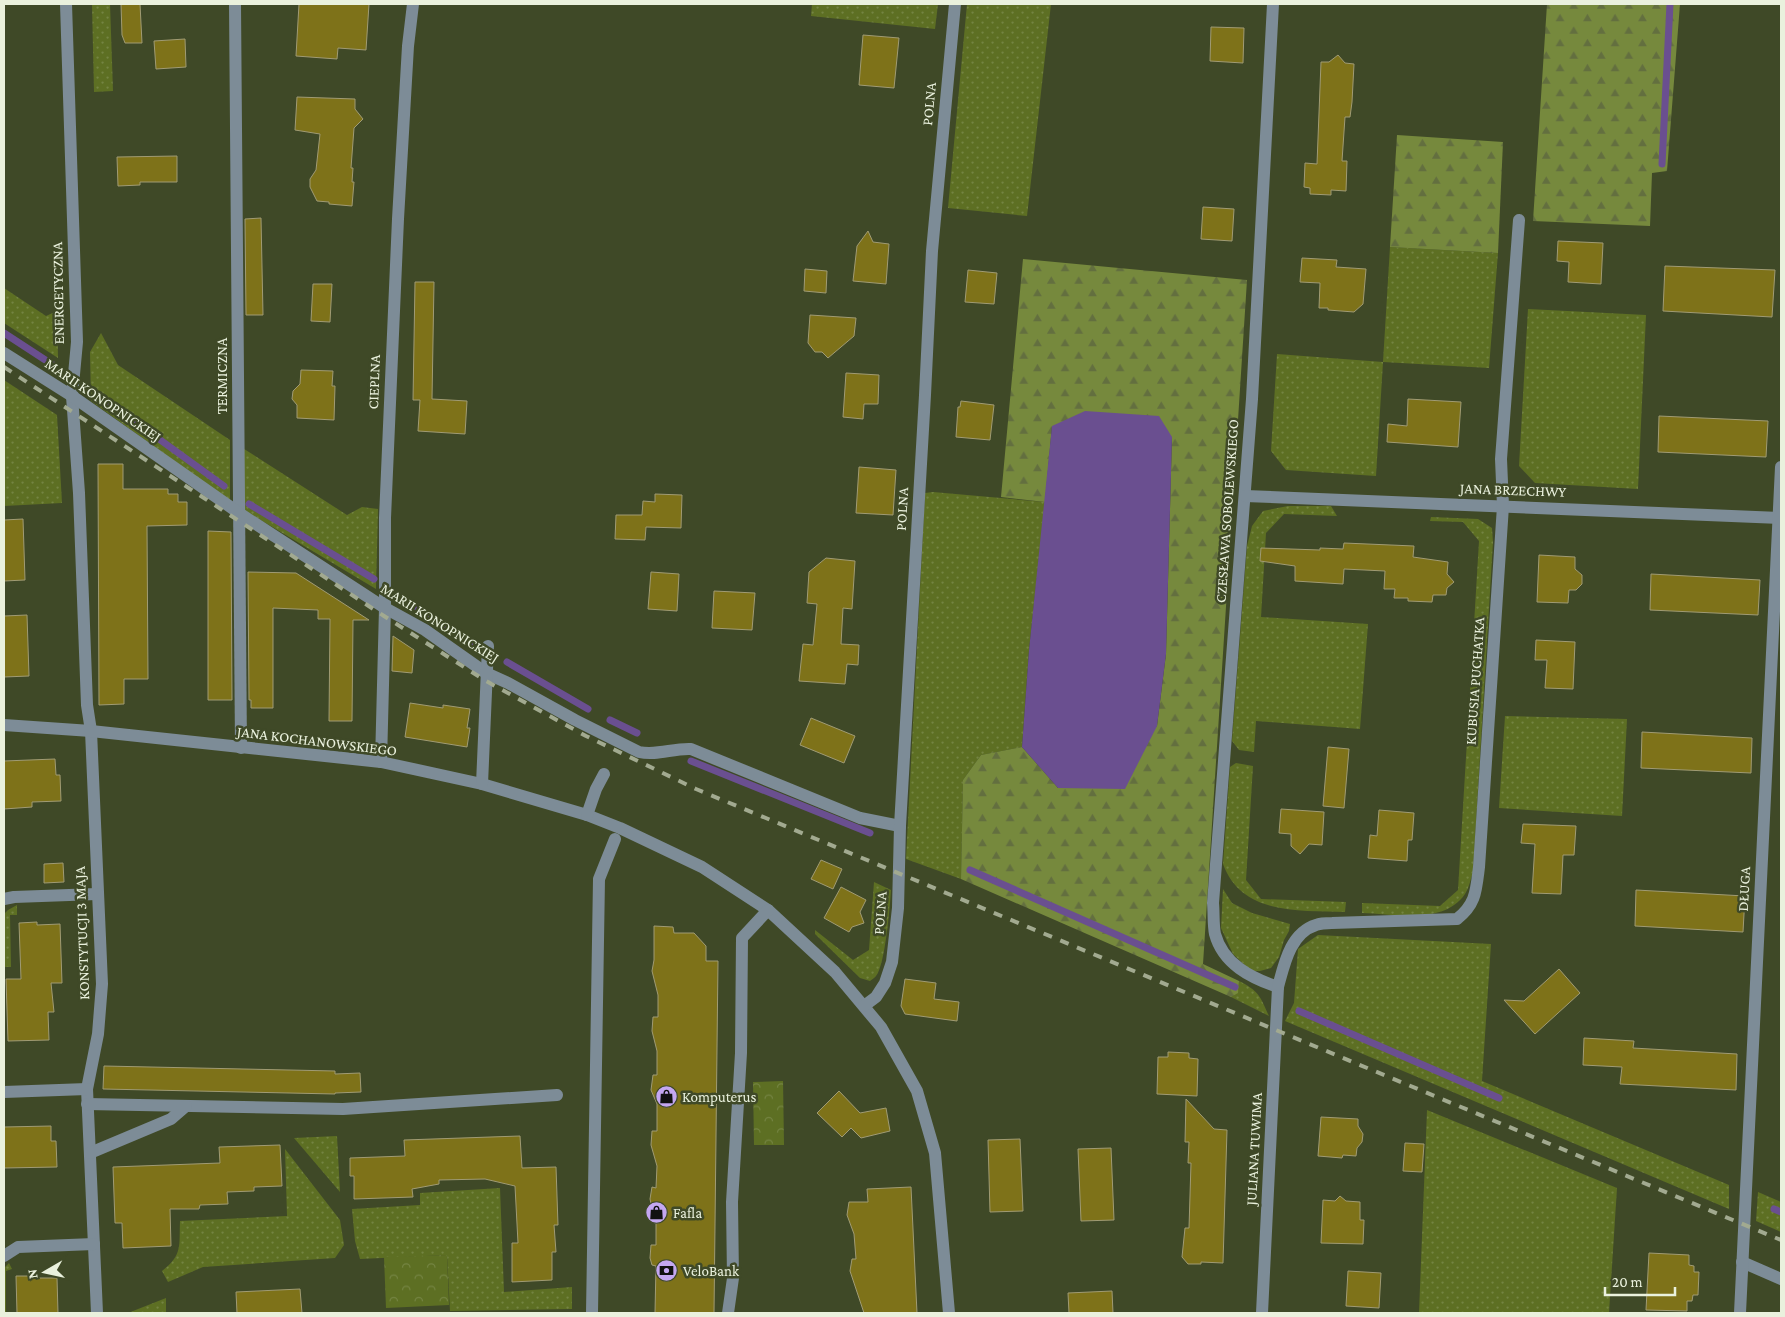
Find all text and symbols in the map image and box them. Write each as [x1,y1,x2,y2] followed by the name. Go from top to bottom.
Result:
[919,81,939,126] street label: POLNA
[49,241,67,344] street label: ENERGETYCZNA
[214,337,230,414] street label: TERMICZNA
[365,354,383,410] street label: CIEPLNA
[41,355,164,446] street label: MARII KONOPNICKIEJ
[1213,419,1241,603] street label: CZESŁAWA SOBOLEWSKIEGO
[1458,480,1566,501] street label: JANA BRZECHWY
[893,486,911,531] street label: POLNA
[377,580,502,667] street label: MARII KONOPNICKIEJ
[1463,616,1487,745] street label: KUBUSIA PUCHATKA
[234,723,398,760] street label: JANA KOCHANOWSKIEGO
[72,865,93,1000] street label: KONSTYTUCJI 3 MAJA
[1735,866,1753,912] street label: DŁUGA
[871,890,890,935] street label: POLNA
[654,1085,678,1109] shop icon: Komputerus
[682,1089,756,1106] place label: Komputerus
[1243,1092,1266,1208] street label: JULIANA TUWIMA
[645,1201,669,1225] shop icon: Fafla
[673,1205,702,1221] place label: Fafla
[20,1247,70,1297] north arrow
[655,1259,679,1283] bank icon: VeloBank
[683,1263,740,1279] place label: VeloBank
[1605,1264,1675,1296] scale bar
[23,1268,41,1280] text: N
[1612,1274,1643,1290] text: 20 m

